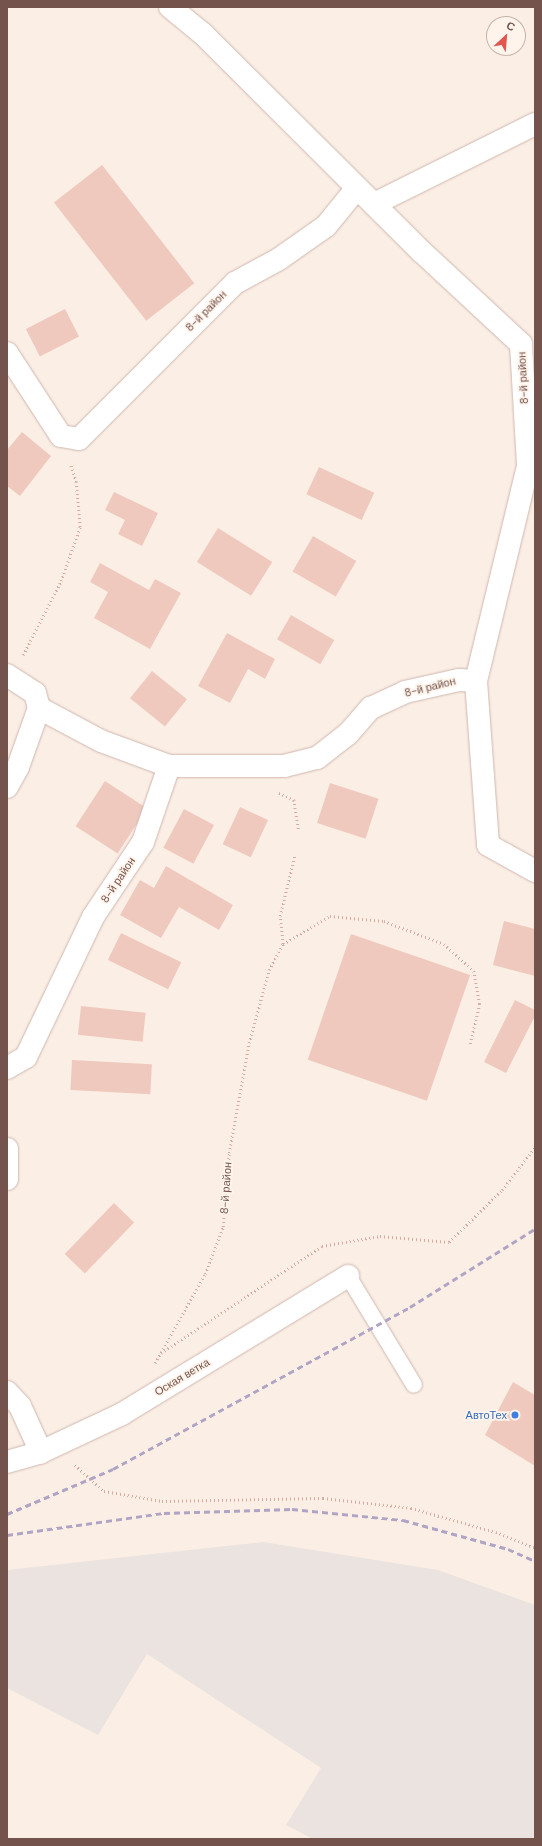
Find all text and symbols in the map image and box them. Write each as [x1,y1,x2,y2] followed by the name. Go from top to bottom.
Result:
[486,16,526,56] north arrow
[504,18,517,34] text: С
[183,288,229,334] street label: 8-й район
[515,352,531,404] street label: 8-й район
[403,674,457,700] street label: 8-й район
[98,855,138,905] street label: 8-й район
[218,1161,234,1215] street label: 8-й район
[152,1355,212,1399] street label: Оская ветка
[466,1408,507,1422] place label: АвтоТех
[510,1410,520,1420] marker: АвтоТех

